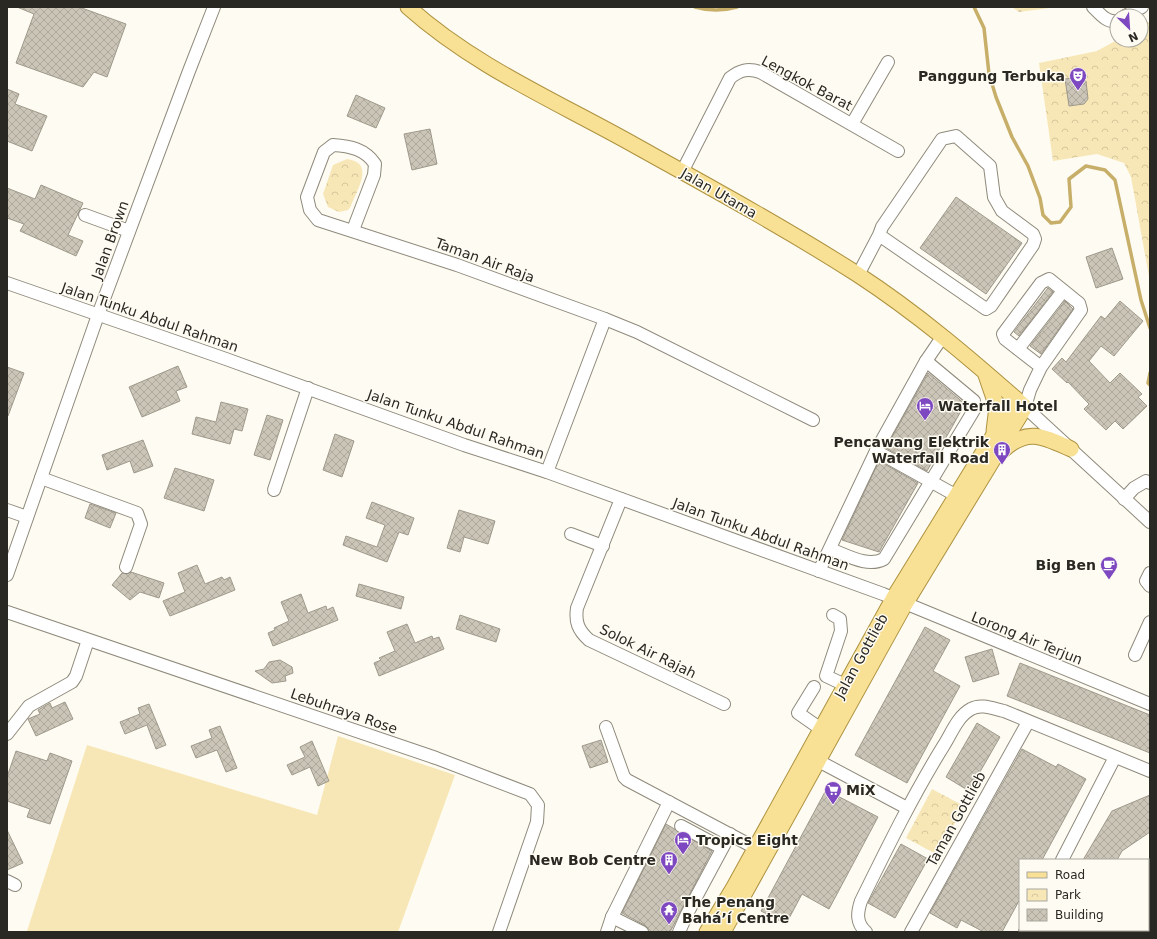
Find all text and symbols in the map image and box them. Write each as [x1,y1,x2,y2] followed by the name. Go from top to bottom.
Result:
[1109,8,1149,48] north arrow
[1126,29,1140,44] text: N
[759,52,856,114] street label: Lengkok Barat
[1068,66,1088,91] theatre icon: Panggung Terbuka
[918,68,1065,84] place label: Panggung Terbuka
[677,164,760,221] street label: Jalan Utama
[88,199,132,282] street label: Jalan Brown
[432,234,537,285] street label: Taman Air Raja
[58,279,241,355] street label: Jalan Tunku Abdul Rahman
[364,386,547,462] street label: Jalan Tunku Abdul Rahman
[915,396,935,421] hotel icon: Waterfall Hotel
[938,398,1058,414] place label: Waterfall Hotel
[833,434,990,466] place label: Pencawang Elektrik Waterfall Road
[992,440,1012,465] building icon: Pencawang Elektrik Waterfall Road
[670,494,851,573] street label: Jalan Tunku Abdul Rahman
[1099,555,1119,580] cafe icon: Big Ben
[1036,557,1096,573] place label: Big Ben
[969,608,1085,668] street label: Lorong Air Terjun
[831,611,891,702] street label: Jalan Gottlieb
[597,621,699,681] street label: Solok Air Rajah
[288,685,400,737] street label: Lebuhraya Rose
[923,769,989,870] street label: Taman Gottlieb
[823,780,843,805] supermarket icon: MiX
[846,782,876,798] place label: MiX
[673,830,693,855] hotel icon: Tropics Eight
[696,832,798,848] place label: Tropics Eight
[659,850,679,875] building icon: New Bob Centre
[529,852,656,868] place label: New Bob Centre
[1019,859,1149,931] legend
[1055,868,1085,882] text: Road
[1055,888,1081,902] text: Park
[682,894,789,926] place label: The Penang Bahá’í Centre
[659,900,679,925] temple icon: The Penang Bahá’í Centre
[1055,908,1104,922] text: Building

